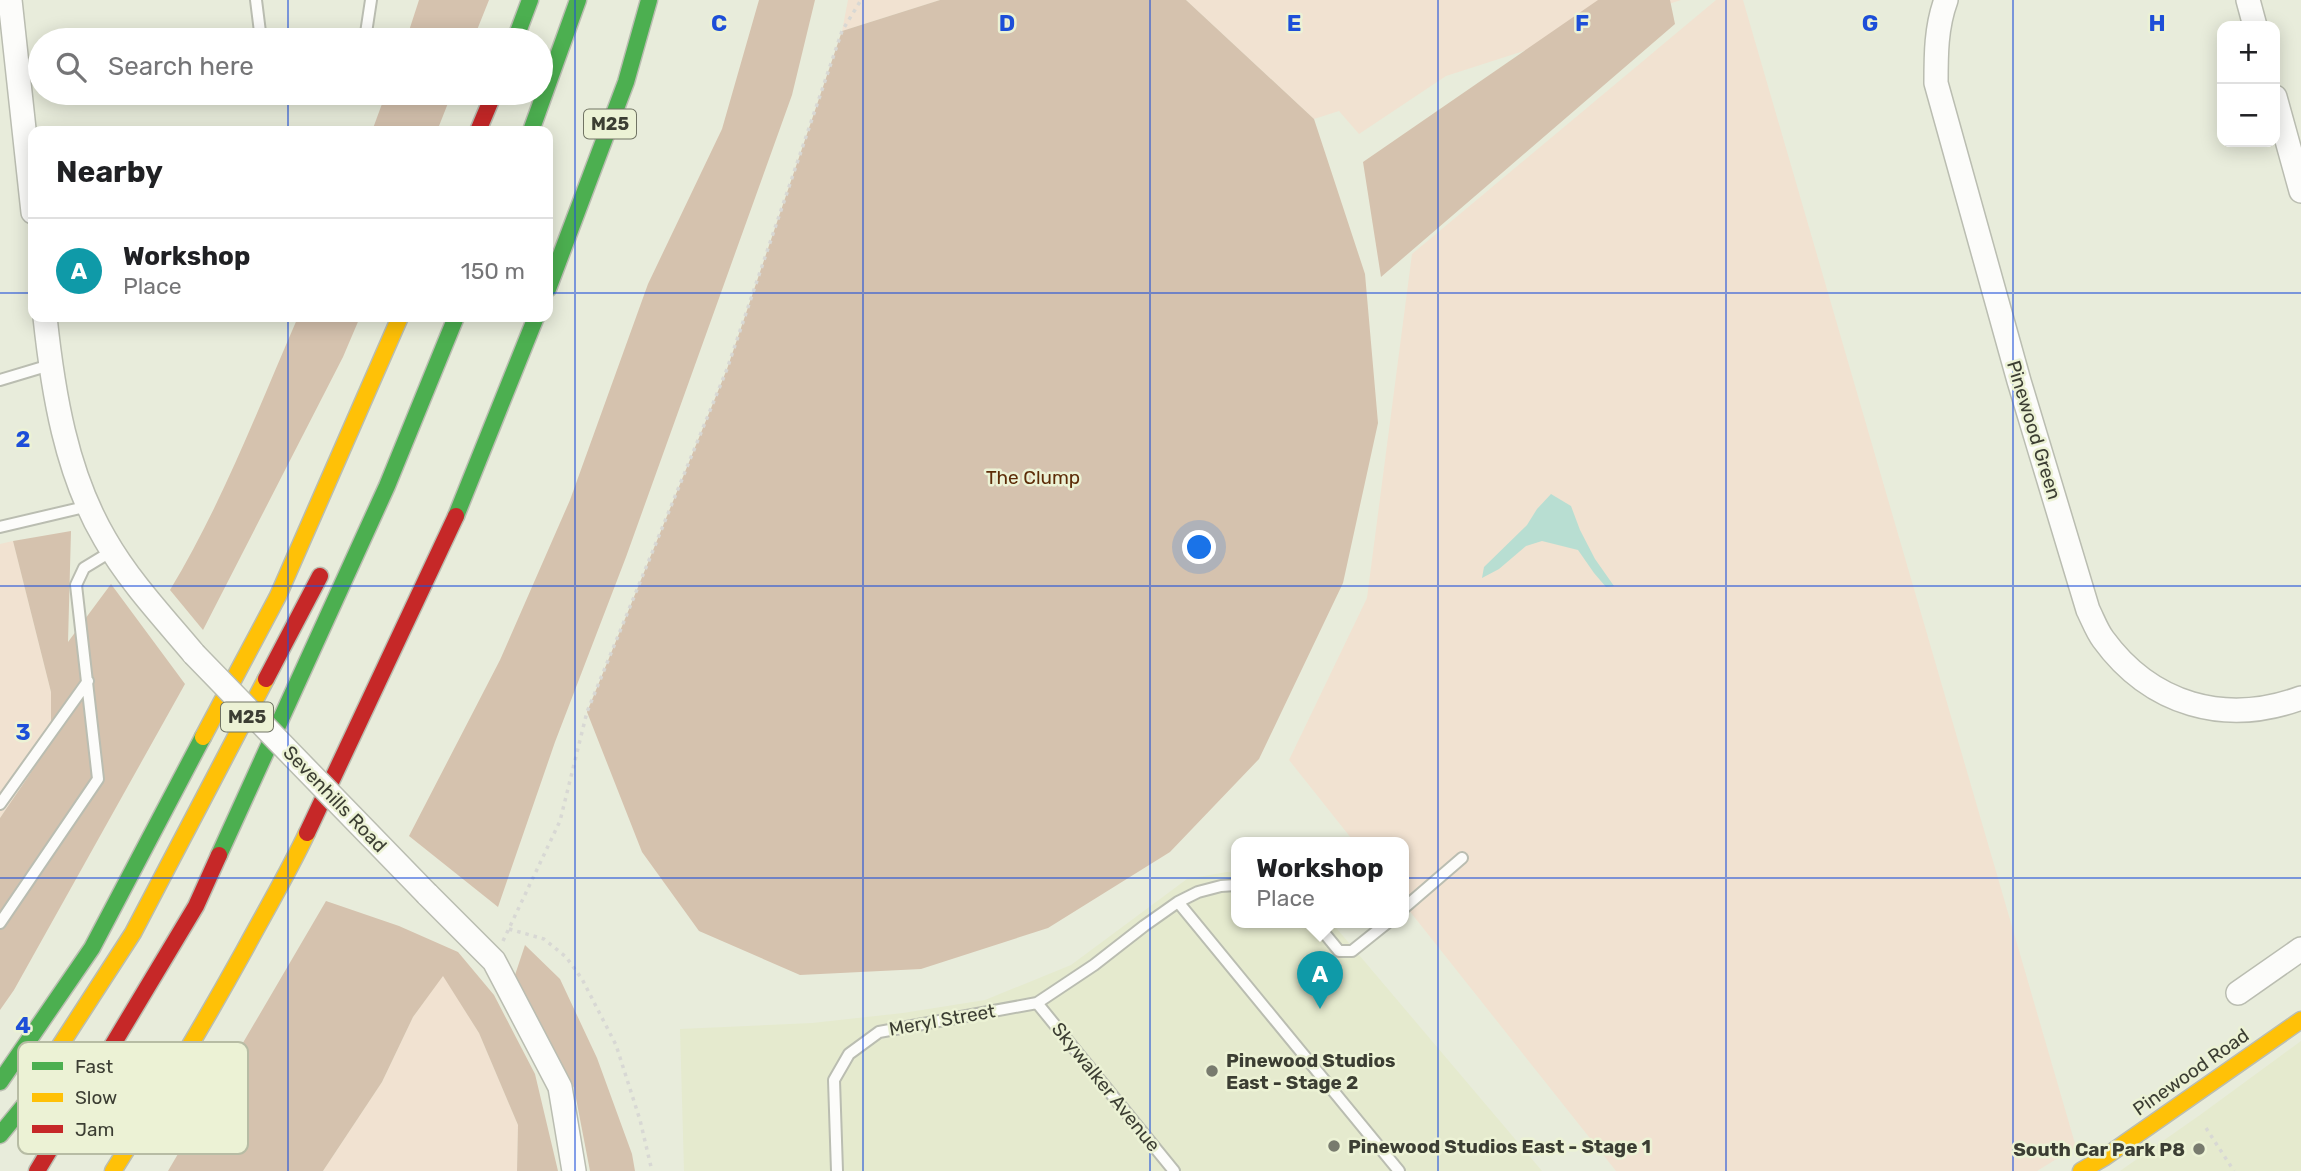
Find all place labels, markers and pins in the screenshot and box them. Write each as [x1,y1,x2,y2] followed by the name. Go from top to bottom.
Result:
[1297,951,1343,1009] pin: A
[1226,1049,1396,1094] place label: Pinewood Studios East - Stage 2
[1204,1063,1220,1079] marker: Pinewood Studios East - Stage 2
[1348,1135,1651,1158] place label: Pinewood Studios East - Stage 1
[1326,1138,1342,1154] marker: Pinewood Studios East - Stage 1
[2013,1138,2185,1161] place label: South Car Park P8
[2191,1141,2207,1157] marker: South Car Park P8

